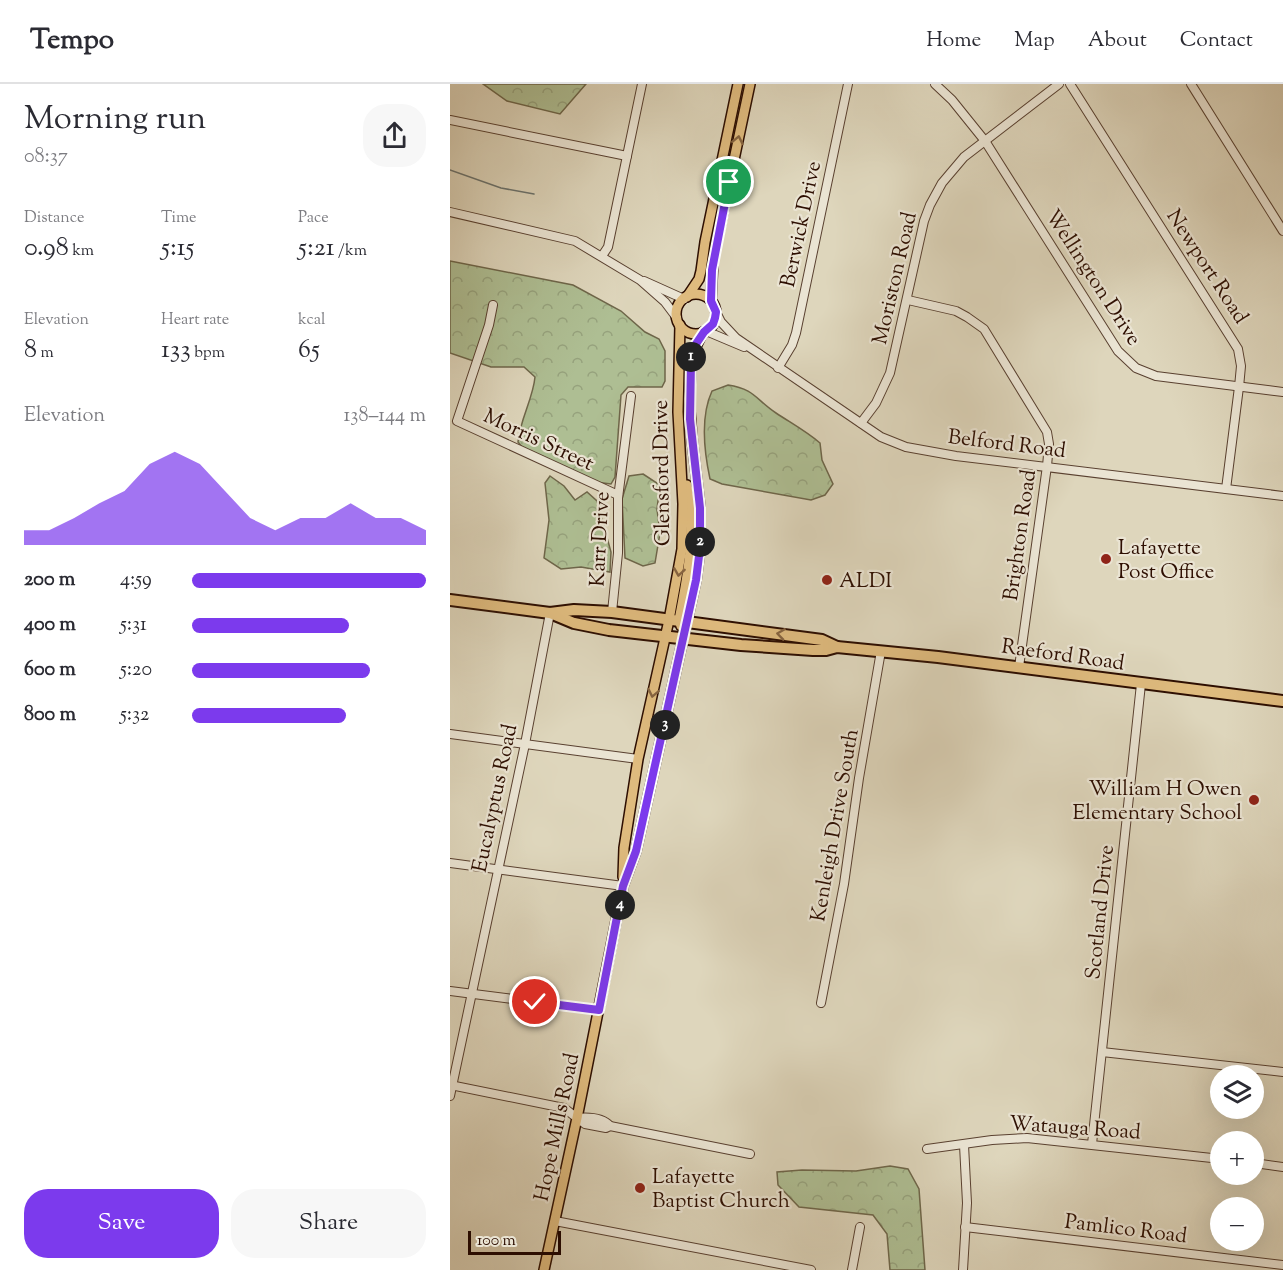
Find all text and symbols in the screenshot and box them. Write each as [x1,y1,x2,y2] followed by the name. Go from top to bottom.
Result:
[30,21,114,61] text: Tempo
[926,26,981,56] text: Home
[1014,26,1055,56] text: Map
[1088,26,1147,56] text: About
[1180,26,1253,56] text: Contact
[24,96,206,144] text: Morning run
[363,104,426,167] button: share
[731,135,744,145] one-way arrow
[24,143,68,172] text: 08:37
[703,156,754,207] pin
[774,159,830,290] street label: Berwick Drive
[712,165,745,198] icon: arrive
[1037,204,1148,352] street label: Wellington Drive
[1158,204,1255,331] street label: Newport Road
[24,207,84,230] text: Distance
[161,207,197,230] text: Time
[298,207,329,230] text: Pace
[866,209,926,348] street label: Moriston Road
[24,230,69,267] text: 0.98
[161,230,194,267] text: 5:15
[298,230,335,267] text: 5:21
[69,240,94,263] text: km
[335,240,367,263] text: /km
[24,309,89,332] text: Elevation
[161,309,229,332] text: Heart rate
[298,309,326,332] text: kcal
[24,332,37,369] text: 8
[161,332,191,369] text: 133
[298,332,320,369] text: 65
[37,342,54,365] text: m
[191,342,225,365] text: bpm
[676,342,706,372] pin: 1
[688,345,694,368] text: 1
[647,400,679,546] street label: Glensford Drive
[24,402,105,431] text: Elevation
[344,402,426,431] text: 138–144 m
[478,402,598,480] street label: Morris Street
[946,423,1068,467] street label: Belford Road
[997,468,1045,603] street label: Brighton Road
[584,491,618,587] street label: Karr Drive
[685,527,715,557] pin: 2
[696,530,704,553] text: 2
[1118,534,1214,588] place label: Lafayette Post Office
[1099,552,1113,566] marker: Lafayette Post Office
[24,566,75,595] text: 200 m
[120,566,152,595] text: 4:59
[673,567,685,576] one-way arrow
[839,567,892,597] place label: ALDI
[820,573,834,587] marker: ALDI
[24,611,76,640] text: 400 m
[120,611,147,640] text: 5:31
[776,628,786,641] one-way arrow
[999,632,1126,679] street label: Raeford Road
[24,656,76,685] text: 600 m
[120,656,152,685] text: 5:20
[647,688,660,698] one-way arrow
[24,701,76,730] text: 800 m
[120,701,149,730] text: 5:32
[650,710,680,740] pin: 3
[662,713,668,736] text: 3
[466,721,526,875] street label: Eucalyptus Road
[804,727,868,924] street label: Kenleigh Drive South
[1073,775,1242,829] place label: William H Owen Elementary School
[1247,793,1261,807] marker: William H Owen Elementary School
[1079,843,1123,981] street label: Scotland Drive
[605,890,635,920] pin: 4
[616,893,624,916] text: 4
[509,976,560,1027] pin
[518,985,551,1018] icon: check
[528,1050,588,1204] street label: Hope Mills Road
[1210,1065,1264,1251] map controls
[1210,1065,1264,1119] button: layers
[1008,1109,1142,1149] street label: Watauga Road
[1210,1131,1264,1185] button: +
[652,1163,790,1217] place label: Lafayette Baptist Church
[633,1181,647,1195] marker: Lafayette Baptist Church
[24,1189,219,1258] button: Save
[231,1189,426,1258] button: Share
[1210,1197,1264,1251] button: −
[1063,1208,1189,1252] street label: Pamlico Road
[468,1228,561,1256] scale bar
[477,1230,516,1253] text: 100 m

